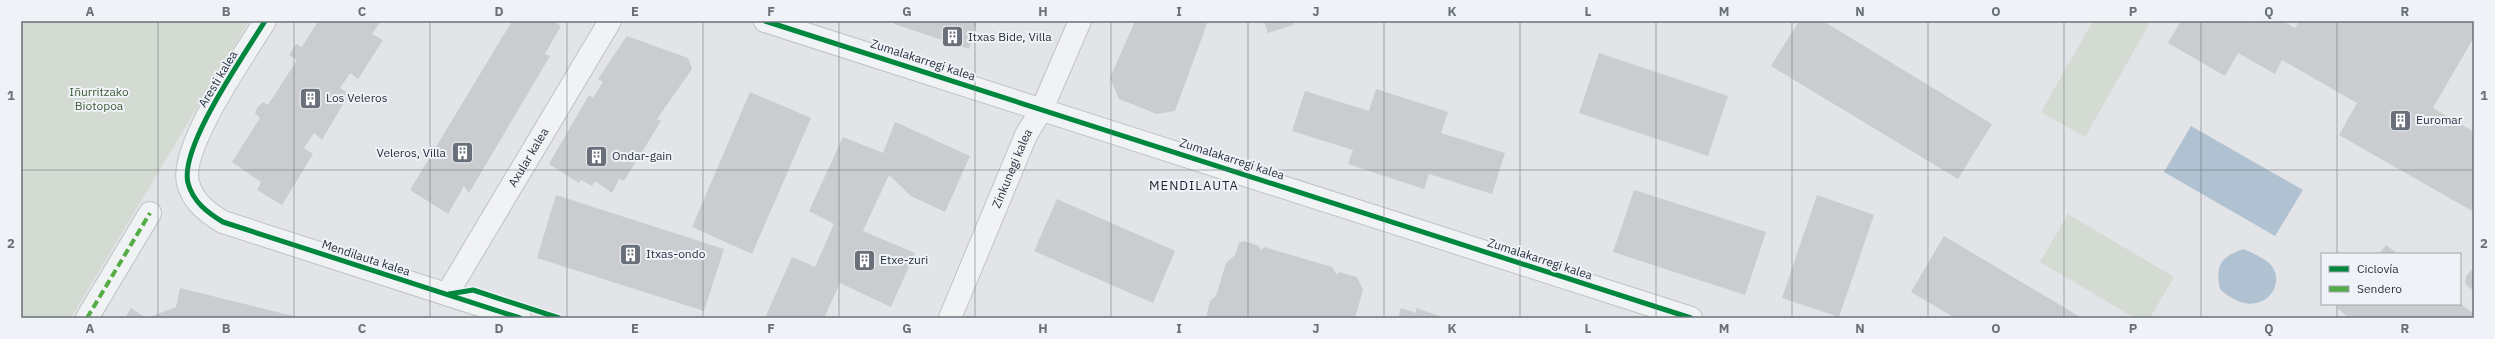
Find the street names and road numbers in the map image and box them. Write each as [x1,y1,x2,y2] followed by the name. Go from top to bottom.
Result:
[869,35,978,84] street label: Zumalakarregi kalea
[195,47,241,110] street label: Aresti kalea
[505,124,552,190] street label: Axular kalea
[989,125,1035,210] street label: Zinkunegi kalea
[1178,134,1287,183] street label: Zumalakarregi kalea
[1486,234,1595,283] street label: Zumalakarregi kalea
[320,236,413,279] street label: Mendilauta kalea

